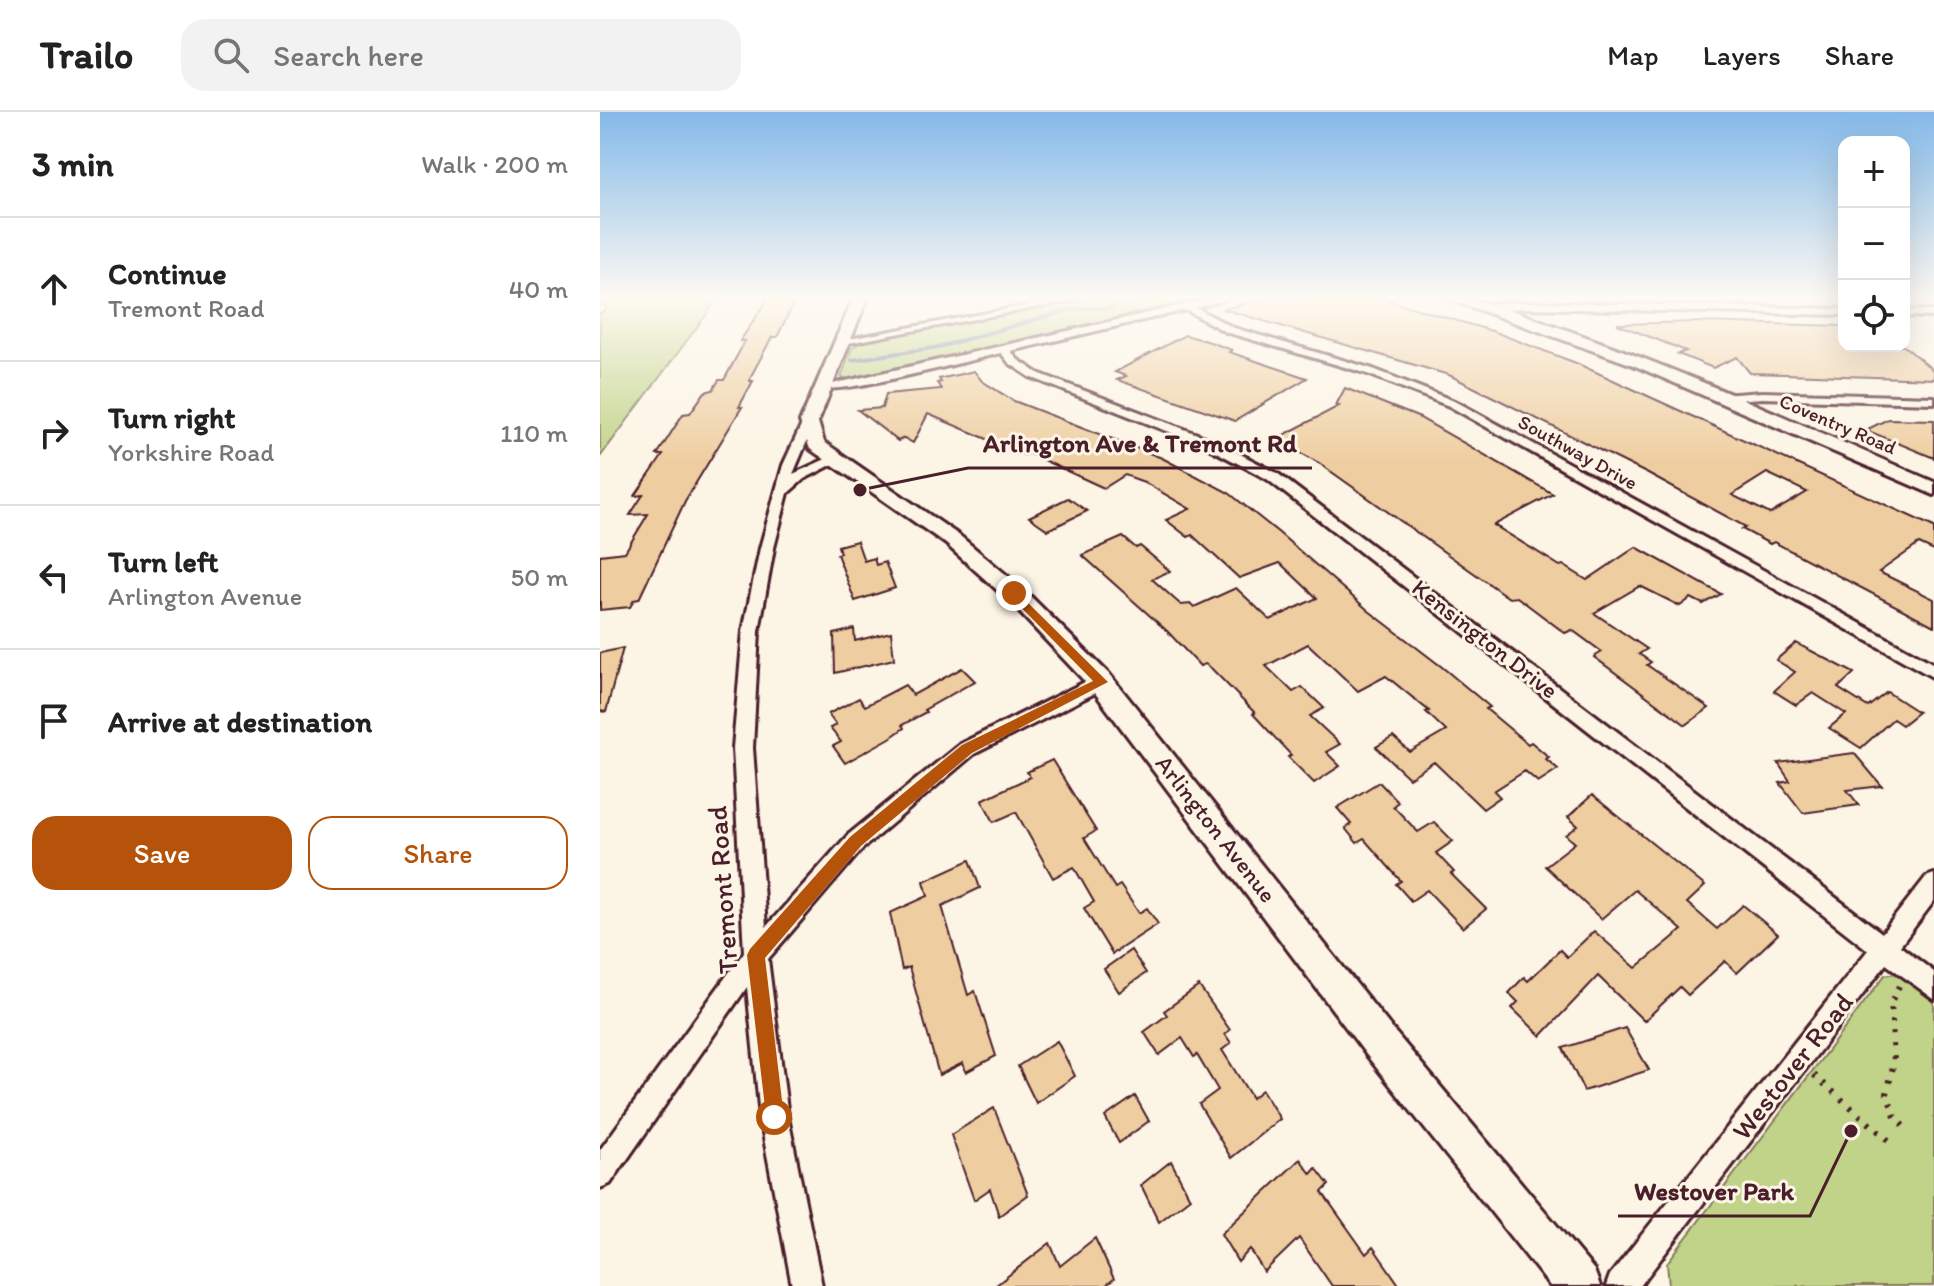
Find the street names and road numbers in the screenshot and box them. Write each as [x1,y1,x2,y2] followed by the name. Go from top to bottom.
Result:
[1776,389,1900,459] street label: Coventry Road
[1514,409,1642,495] street label: Southway Drive
[1407,573,1564,705] street label: Kensington Drive
[1150,749,1283,908] street label: Arlington Avenue
[699,805,745,975] street label: Tremont Road
[1724,986,1860,1146] street label: Westover Road

